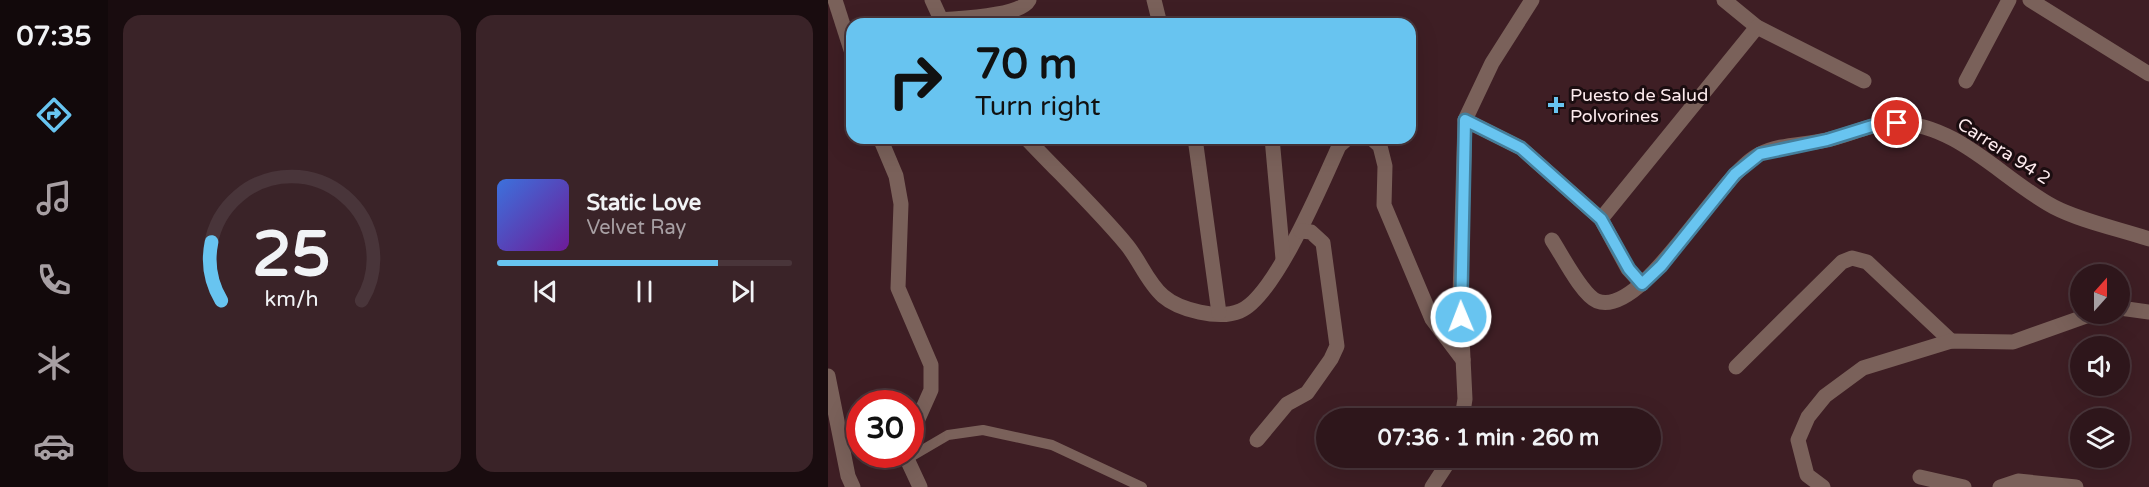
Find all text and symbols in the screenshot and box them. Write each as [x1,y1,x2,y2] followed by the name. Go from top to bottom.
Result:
[17,20,91,53] text: 07:35
[975,39,1077,90] text: 70 m
[876,42,954,120] icon: right
[1570,84,1708,127] place label: Puesto de Salud Polvorines
[975,90,1101,123] text: Turn right
[33,94,75,136] icon: directions
[1547,96,1565,114] marker: Puesto de Salud Polvorines
[1871,97,1922,148] pin
[1880,106,1913,139] icon: arrive
[1953,113,2055,189] street label: Carrera 94 2
[33,177,75,219] icon: music
[587,190,701,216] text: Static Love
[587,216,686,240] text: Velvet Ray
[253,218,331,293] text: 25
[33,259,75,301] icon: phone
[2070,264,2130,324] north arrow
[2070,264,2130,468] map controls
[529,275,562,308] icon: previous
[628,275,661,308] icon: pause
[726,275,759,308] icon: next
[1429,285,1493,349] position arrow
[265,286,319,312] text: km/h
[2070,336,2130,396] button: sound
[33,342,75,384] icon: climate
[846,390,924,468] speed limit sign: 30
[2070,408,2130,468] button: layers
[33,425,75,467] icon: car
[1378,425,1599,451] text: 07:36 · 1 min · 260 m

